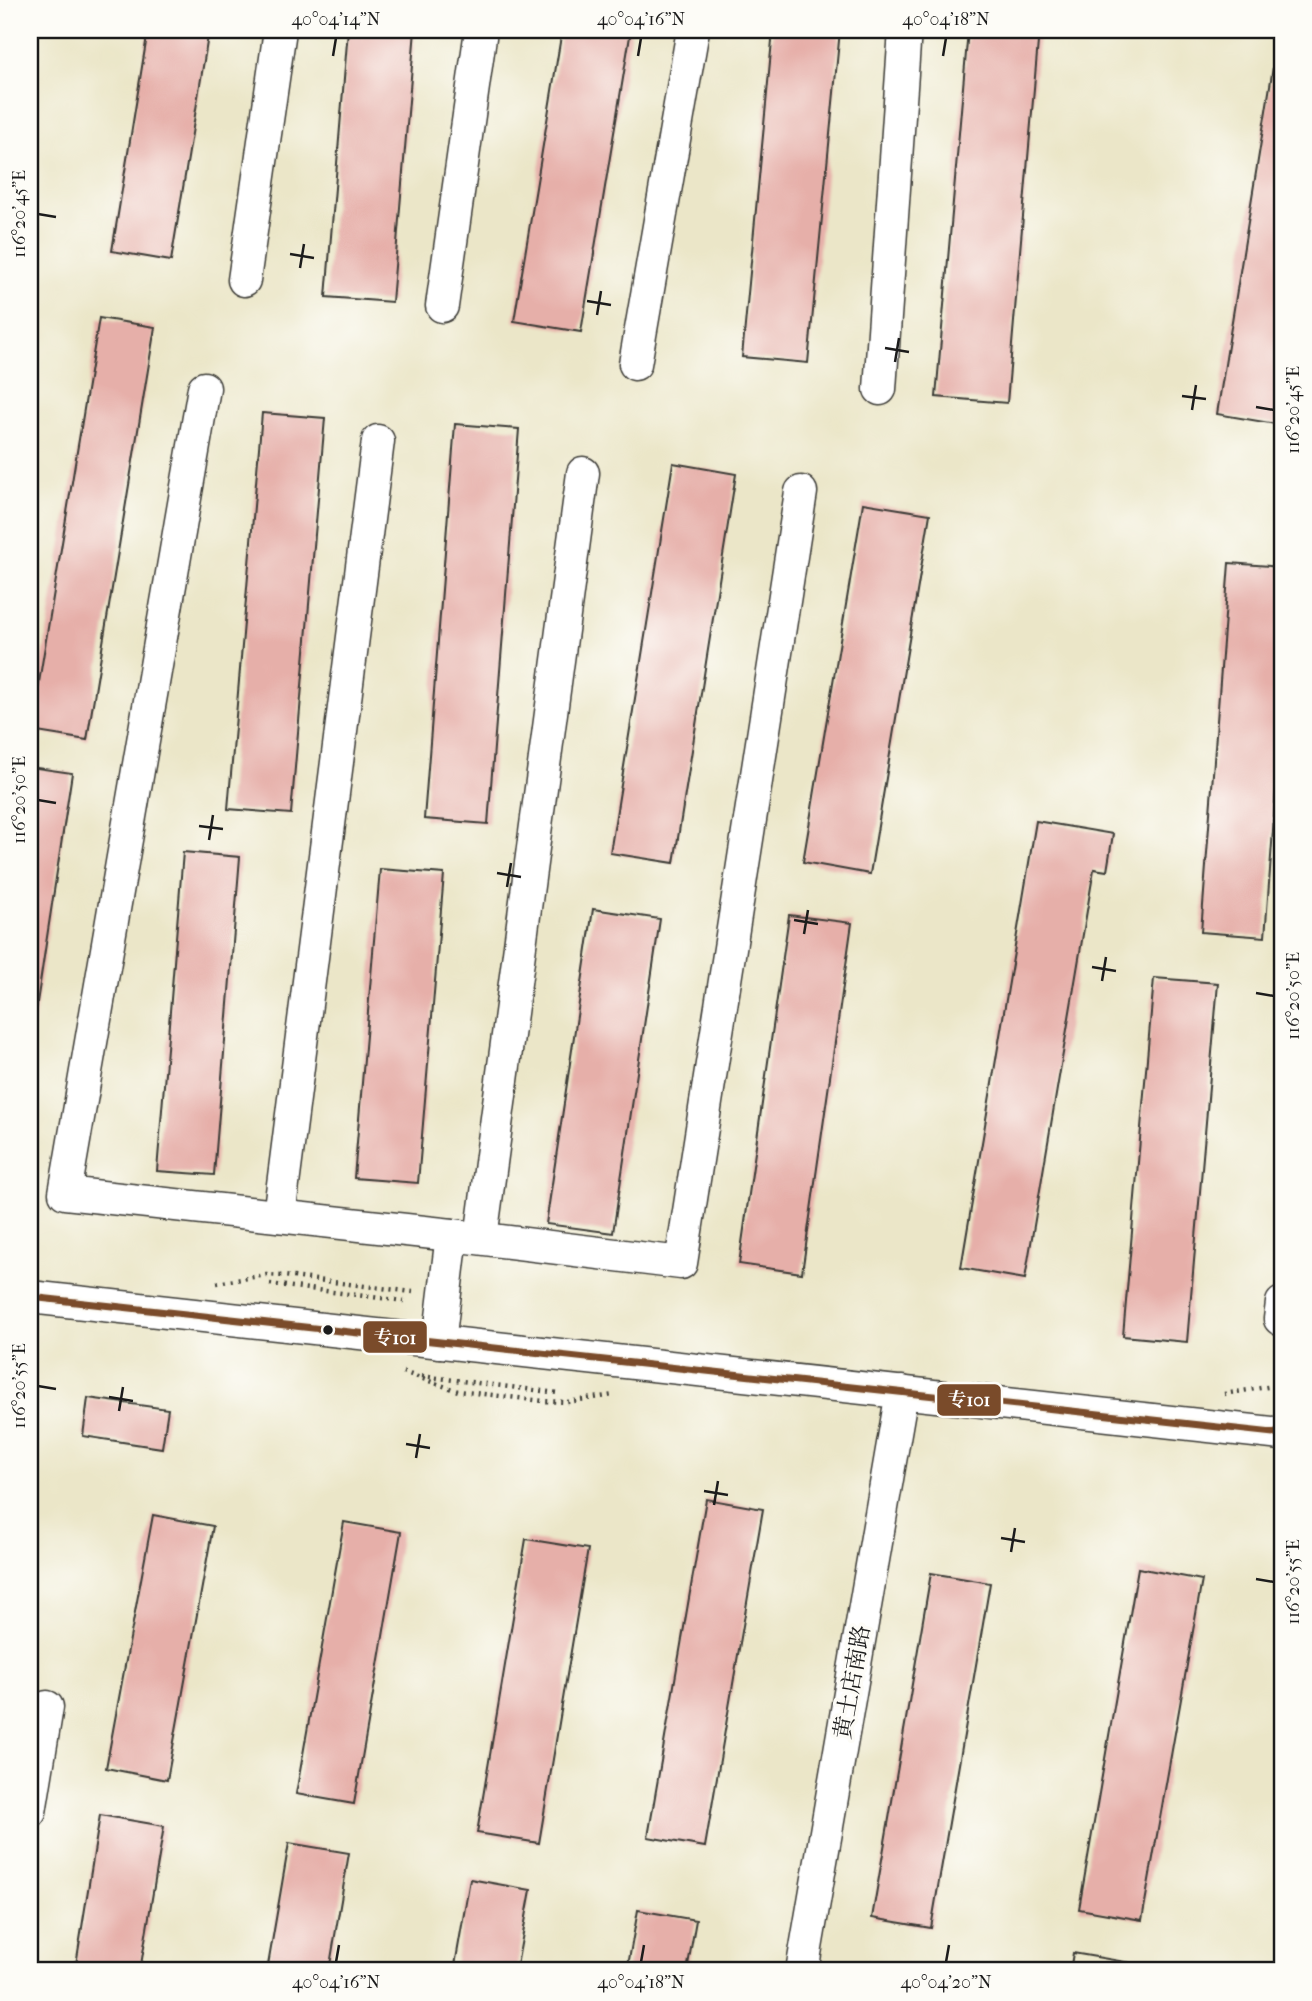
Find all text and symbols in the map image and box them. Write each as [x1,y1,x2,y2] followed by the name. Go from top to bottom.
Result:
[291,9,381,30] text: 40°04'14"N
[597,9,685,30] text: 40°04'16"N
[902,9,990,30] text: 40°04'18"N
[9,170,30,258] text: 116°20'45"E
[1283,366,1304,454] text: 116°20'45"E
[9,756,30,844] text: 116°20'50"E
[1283,952,1304,1040] text: 116°20'50"E
[362,1320,428,1354] line badge: 专101
[321,1323,335,1337] unlabelled marker
[374,1327,416,1349] text: 专101
[9,1343,30,1429] text: 116°20'55"E
[936,1383,1002,1417] line badge: 专101
[948,1389,990,1411] text: 专101
[1283,1539,1304,1625] text: 116°20'55"E
[829,1623,875,1741] street label: 黄土店南路
[292,1972,380,1993] text: 40°04'16"N
[597,1972,685,1993] text: 40°04'18"N
[900,1972,992,1993] text: 40°04'20"N

